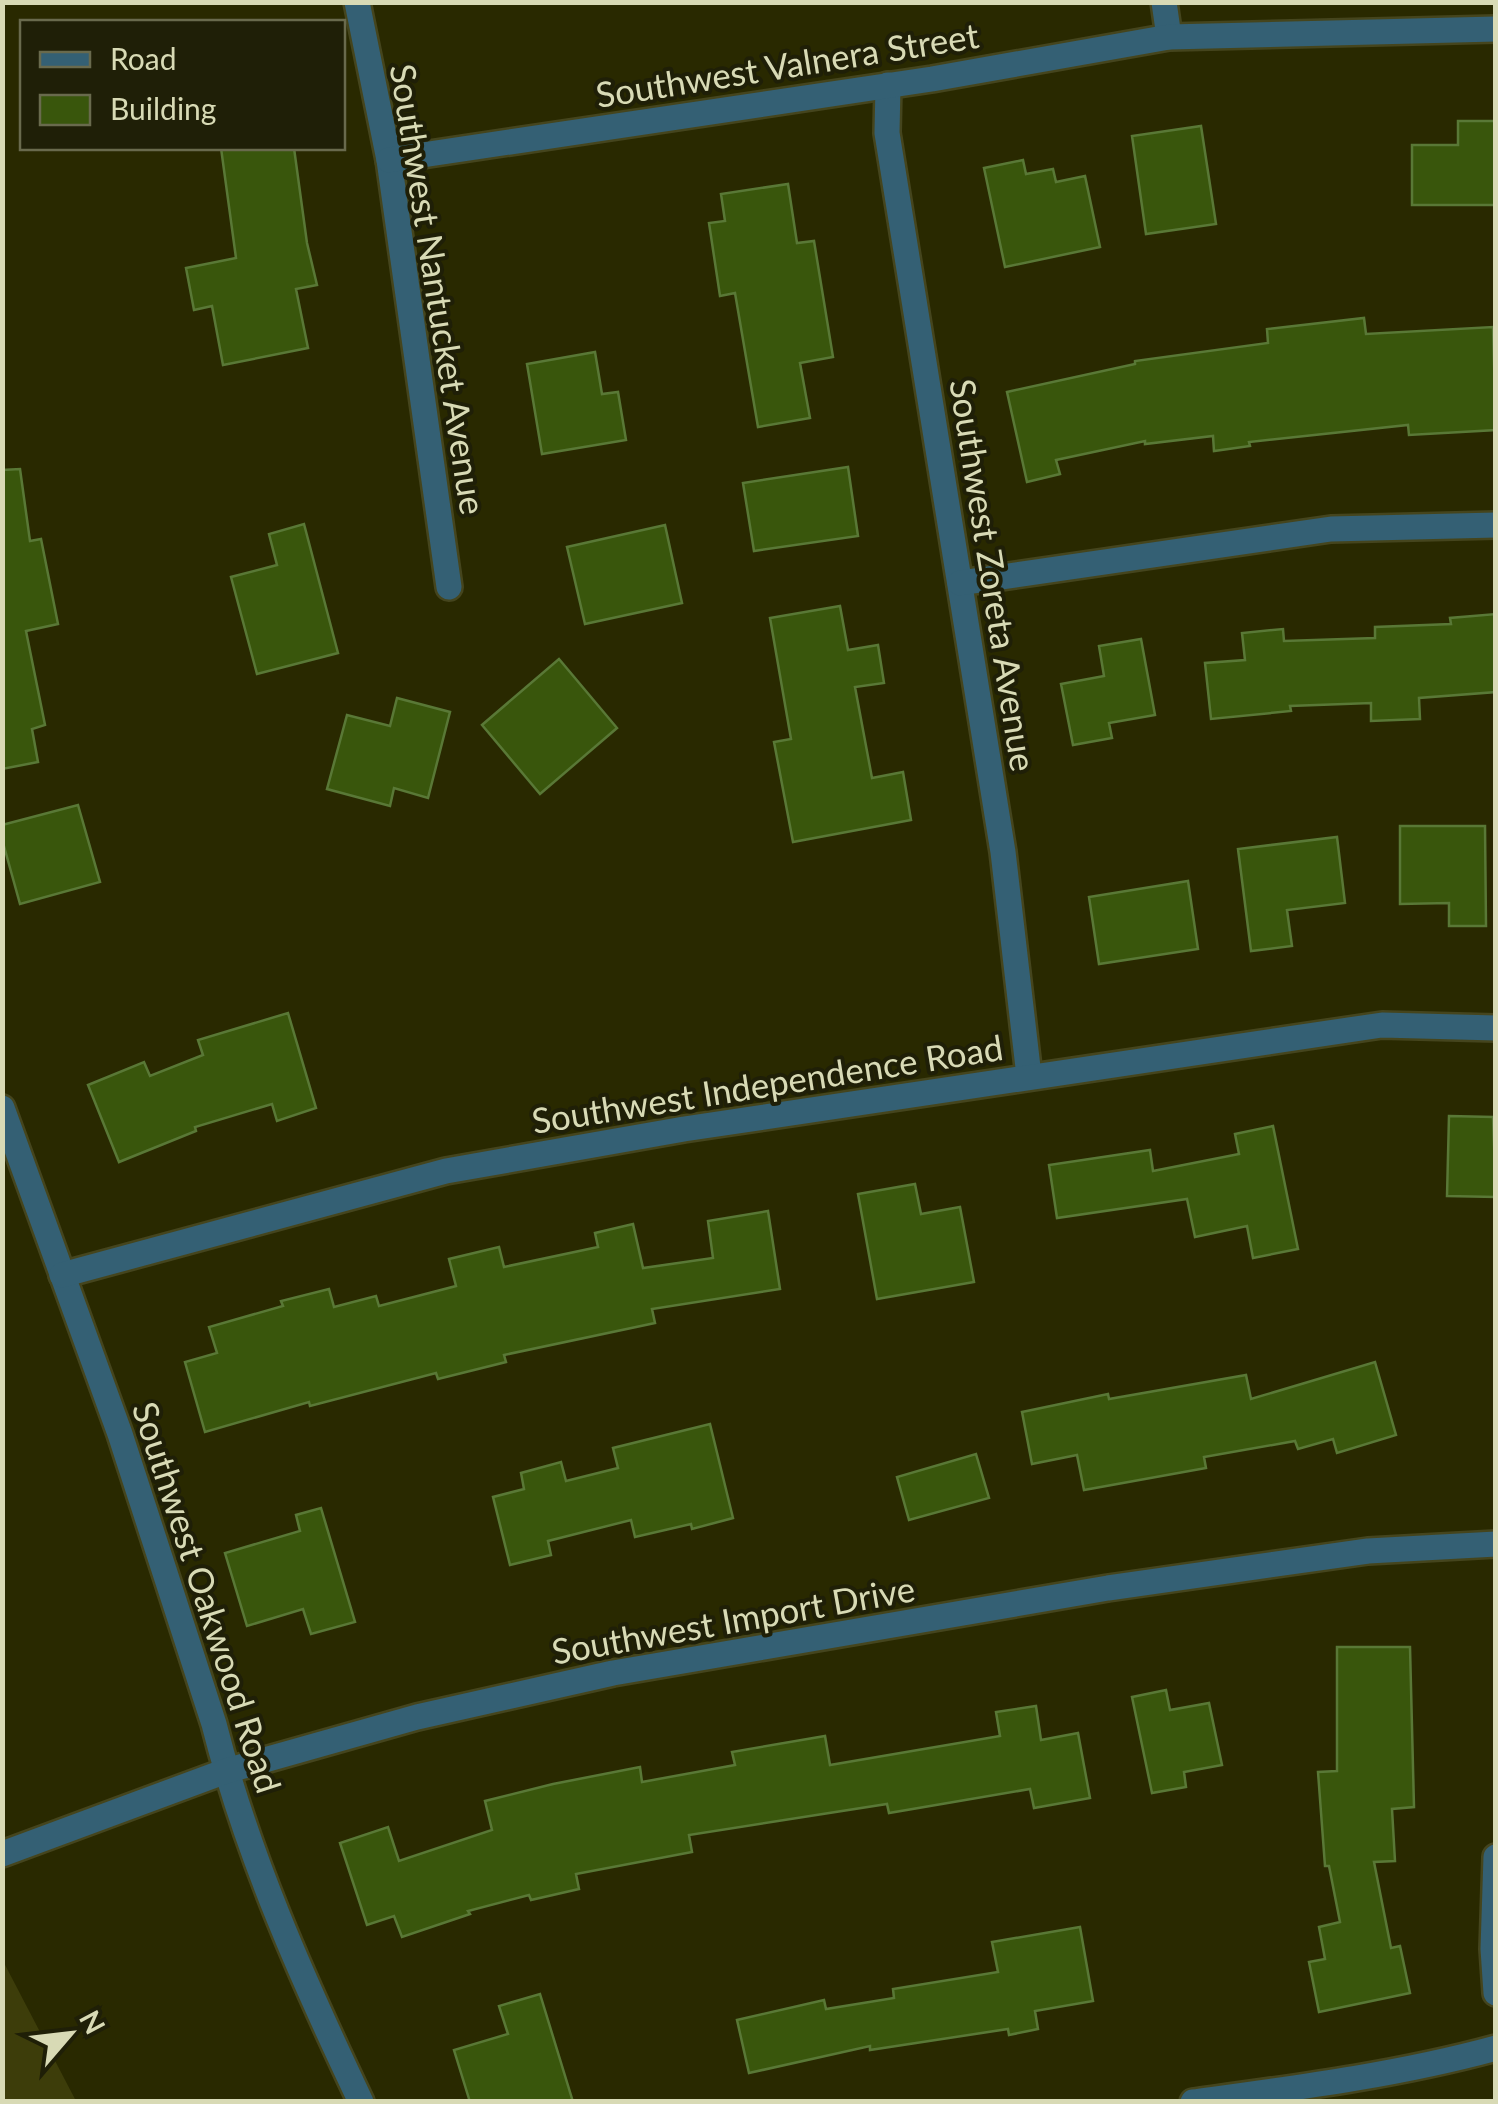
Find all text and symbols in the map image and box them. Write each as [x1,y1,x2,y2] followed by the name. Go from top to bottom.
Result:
[593,13,982,115] street label: Southwest Valnera Street
[20,20,345,150] legend
[110,40,177,76] text: Road
[383,61,495,517] street label: Southwest Nantucket Avenue
[110,90,216,126] text: Building
[942,376,1046,774] street label: Southwest Zoreta Avenue
[528,1025,1006,1141] street label: Southwest Independence Road
[125,1396,291,1798] street label: Southwest Oakwood Road
[548,1566,918,1672] street label: Southwest Import Drive
[20,1984,120,2084] north arrow
[73,2004,113,2039] text: N

